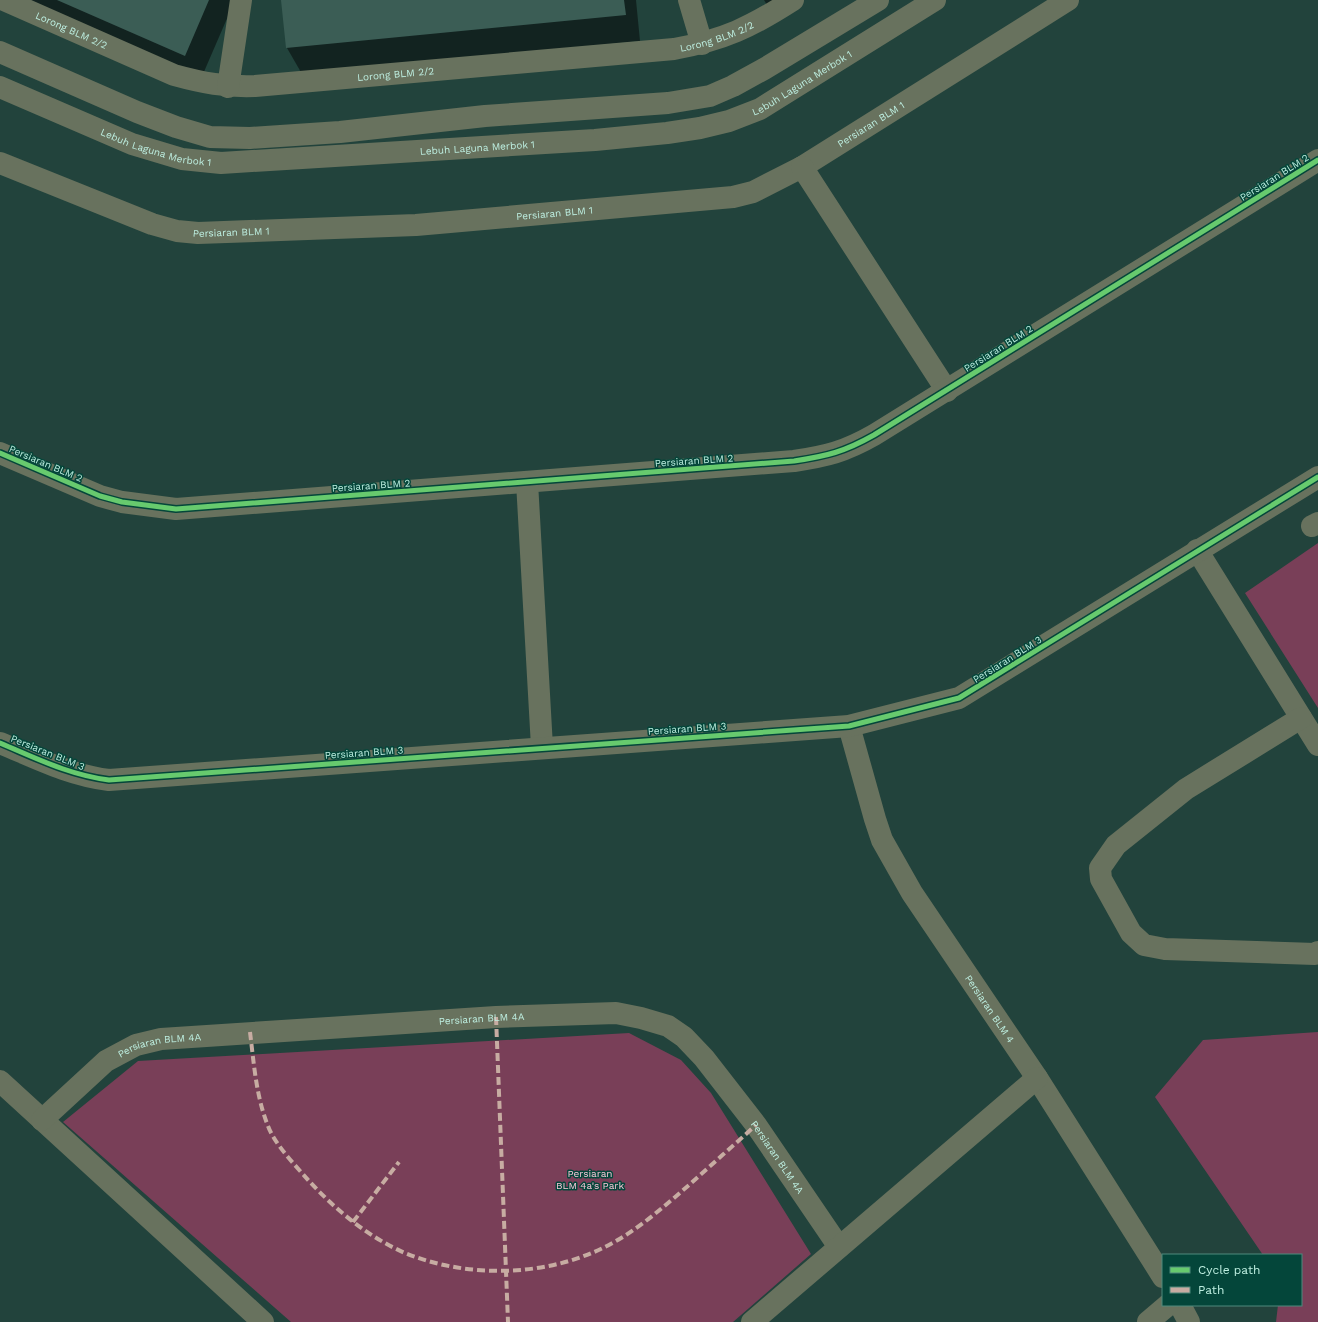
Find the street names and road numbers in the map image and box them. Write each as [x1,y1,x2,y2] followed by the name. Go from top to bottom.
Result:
[34,10,109,51] street label: Lorong BLM 2/2
[679,19,756,54] street label: Lorong BLM 2/2
[751,48,854,118] street label: Lebuh Laguna Merbok 1
[357,65,435,83] street label: Lorong BLM 2/2
[836,99,906,149] street label: Persiaran BLM 1
[99,126,212,168] street label: Lebuh Laguna Merbok 1
[420,139,535,157] street label: Lebuh Laguna Merbok 1
[1238,152,1311,203] street label: Persiaran BLM 2
[516,204,593,222] street label: Persiaran BLM 1
[192,225,270,239] street label: Persiaran BLM 1
[962,323,1035,374] street label: Persiaran BLM 2
[7,443,84,484] street label: Persiaran BLM 2
[654,452,734,469] street label: Persiaran BLM 2
[331,477,411,494] street label: Persiaran BLM 2
[971,634,1044,685] street label: Persiaran BLM 3
[647,720,727,737] street label: Persiaran BLM 3
[9,733,87,772] street label: Persiaran BLM 3
[324,744,404,761] street label: Persiaran BLM 3
[963,973,1016,1045] street label: Persiaran BLM 4
[438,1011,525,1027] street label: Persiaran BLM 4A
[116,1031,202,1060] street label: Persiaran BLM 4A
[749,1119,806,1196] street label: Persiaran BLM 4A

